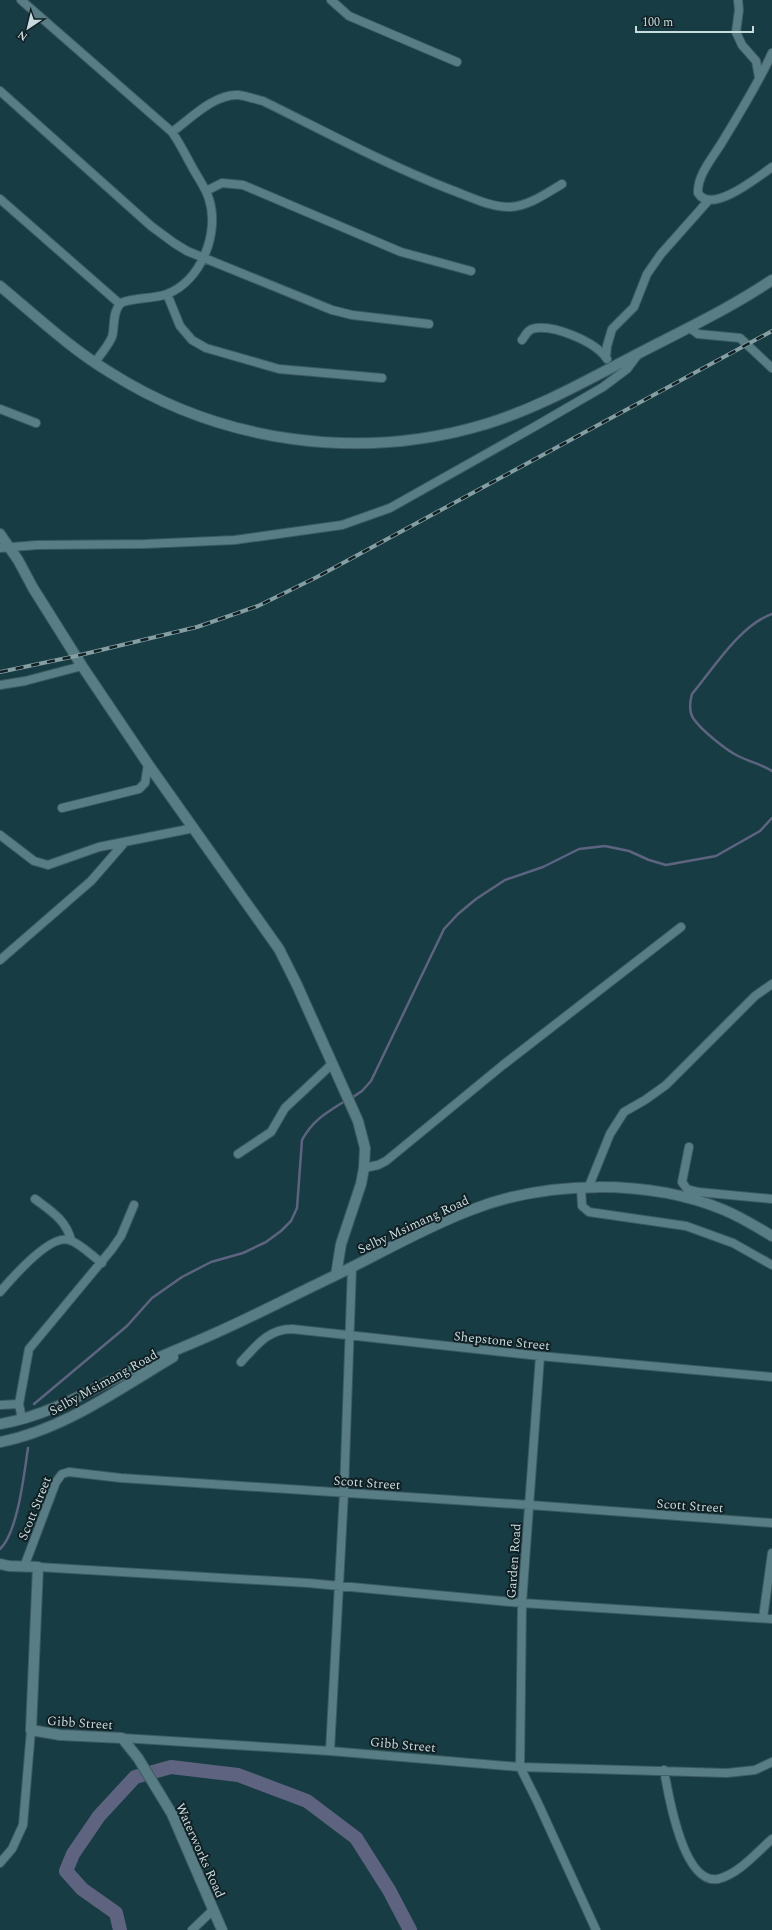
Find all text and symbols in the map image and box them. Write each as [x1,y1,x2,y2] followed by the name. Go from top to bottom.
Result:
[8,8,48,48] north arrow
[636,8,753,34] scale bar
[642,13,673,32] text: 100 m
[14,26,31,45] text: N
[354,1190,472,1260] street label: Selby Msimang Road
[453,1326,551,1356] street label: Shepstone Street
[46,1345,161,1421] street label: Selby Msimang Road
[333,1471,401,1495] street label: Scott Street
[13,1473,57,1543] street label: Scott Street
[656,1494,724,1518] street label: Scott Street
[501,1523,527,1599] street label: Garden Road
[46,1711,114,1735] street label: Gibb Street
[369,1732,437,1758] street label: Gibb Street
[170,1800,230,1901] street label: Waterworks Road

